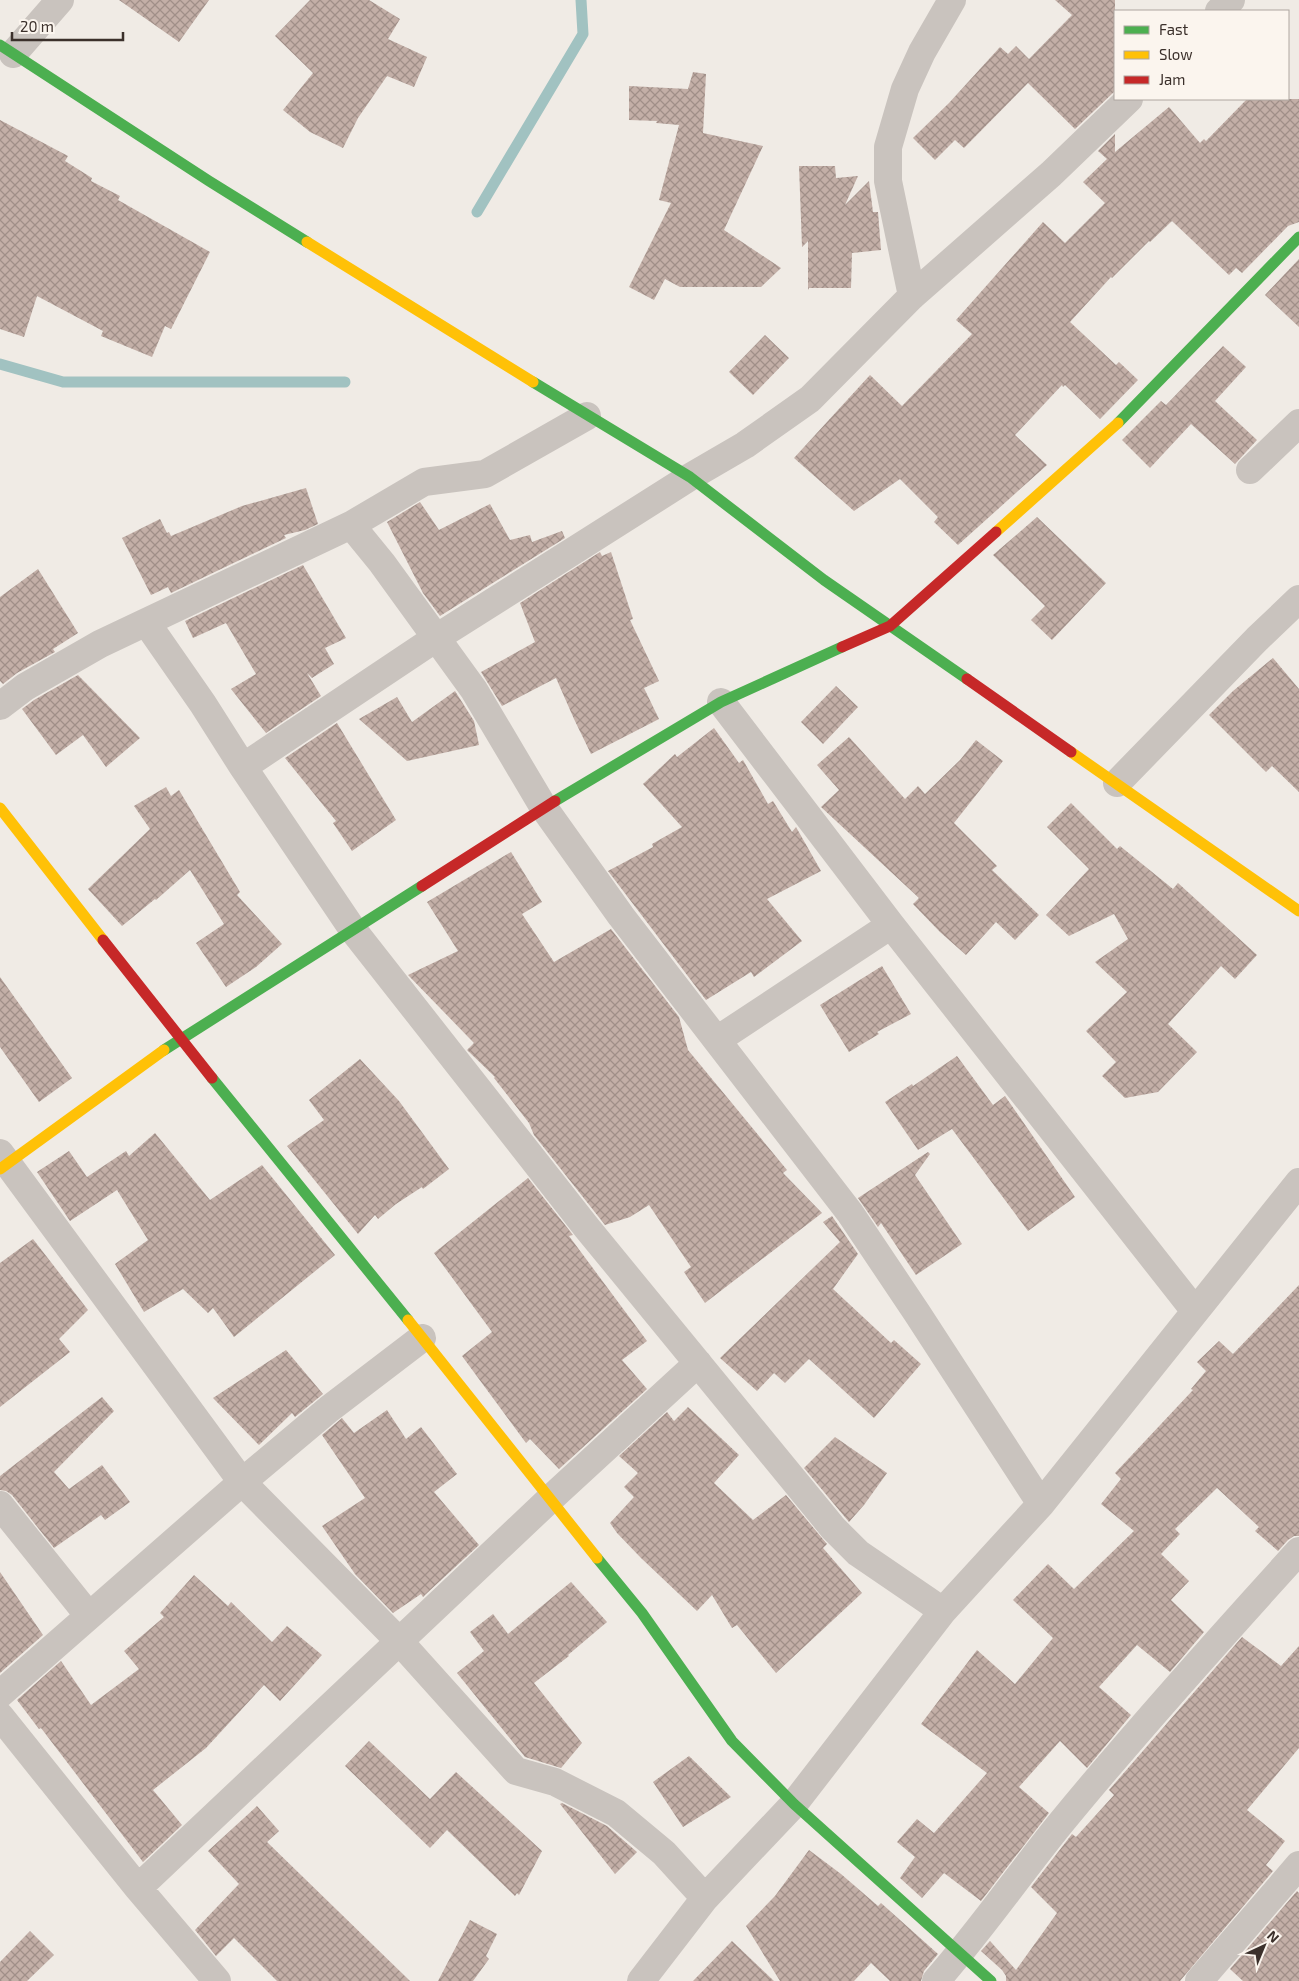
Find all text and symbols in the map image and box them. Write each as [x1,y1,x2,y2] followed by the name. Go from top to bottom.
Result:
[12,10,124,42] scale bar
[1114,10,1289,100] legend
[20,17,54,35] text: 20 m
[1159,20,1189,38] text: Fast
[1159,45,1193,63] text: Slow
[1159,70,1185,88] text: Jam
[1239,1921,1289,1971] north arrow
[1264,1927,1283,1946] text: N

